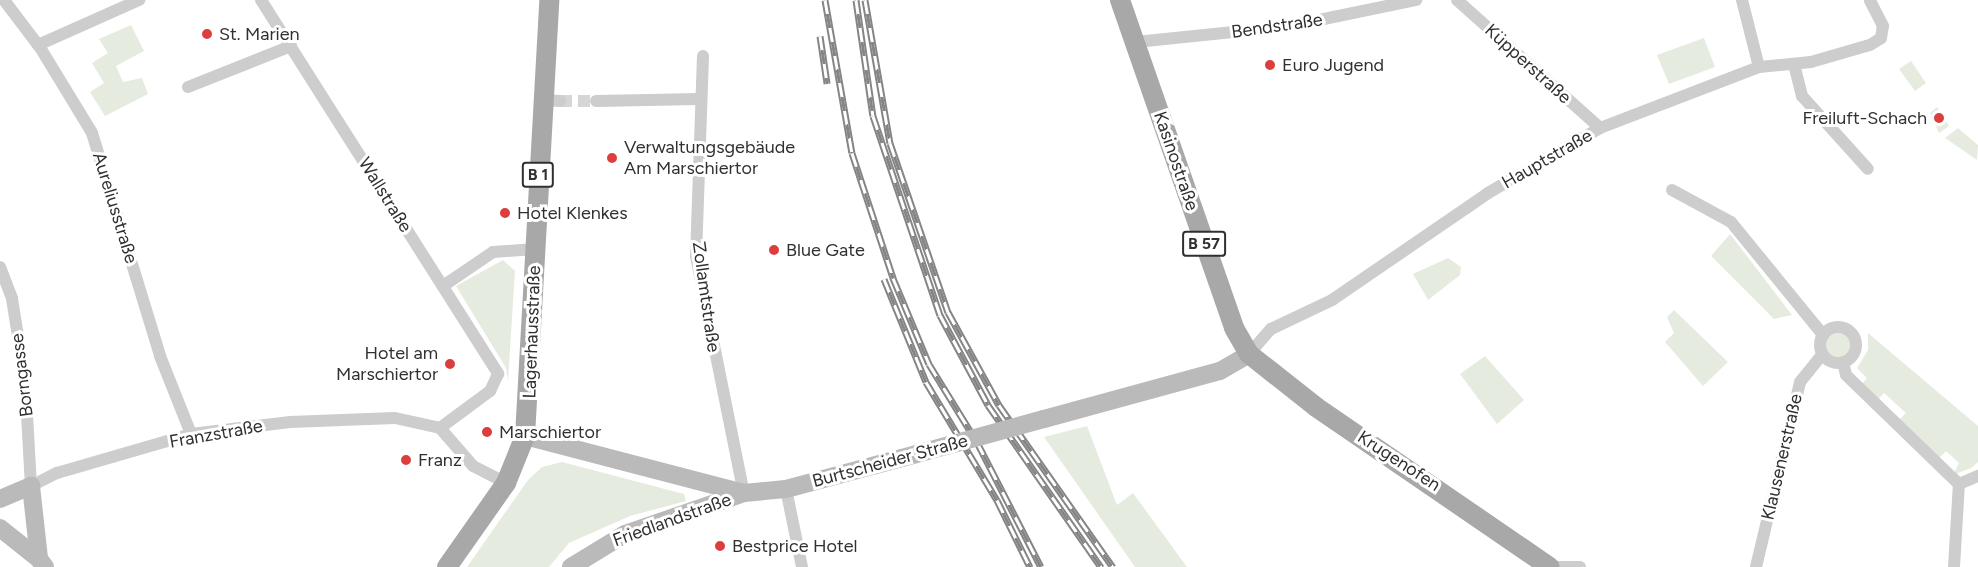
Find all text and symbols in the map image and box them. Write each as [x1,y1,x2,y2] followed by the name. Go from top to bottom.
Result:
[1230,9,1324,43] street label: Bendstraße
[1480,20,1576,108] street label: Küpperstraße
[219,23,300,45] place label: St. Marien
[200,27,214,41] marker: St. Marien
[1282,54,1384,76] place label: Euro Jugend
[1263,58,1277,72] marker: Euro Jugend
[1803,107,1927,129] place label: Freiluft-Schach
[1149,109,1203,213] street label: Kasinostraße
[1932,111,1946,125] marker: Freiluft-Schach
[1498,124,1596,194] street label: Hauptstraße
[624,137,795,180] place label: Verwaltungsgebäude Am Marschiertor
[88,150,142,266] street label: Aureliusstraße
[605,151,619,165] marker: Verwaltungsgebäude Am Marschiertor
[354,154,416,236] street label: Wallstraße
[522,162,554,188] road number: B 1
[517,202,628,224] place label: Hotel Klenkes
[498,206,512,220] marker: Hotel Klenkes
[1182,231,1226,257] road number: B 57
[786,239,865,261] place label: Blue Gate
[688,240,724,354] street label: Zollamtstraße
[767,243,781,257] marker: Blue Gate
[519,265,545,399] street label: Lagerhausstraße
[6,332,38,418] street label: Borngasse
[336,343,438,386] place label: Hotel am Marschiertor
[443,357,457,371] marker: Hotel am Marschiertor
[1757,392,1807,522] street label: Klausenerstraße
[168,415,264,453] street label: Franzstraße
[499,421,601,443] place label: Marschiertor
[480,425,494,439] marker: Marschiertor
[1354,426,1444,496] street label: Krugenofen
[810,430,970,492] street label: Burtscheider Straße
[418,449,462,471] place label: Franz
[399,453,413,467] marker: Franz
[610,489,734,551] street label: Friedlandstraße
[732,535,857,557] place label: Bestprice Hotel
[713,539,727,553] marker: Bestprice Hotel

